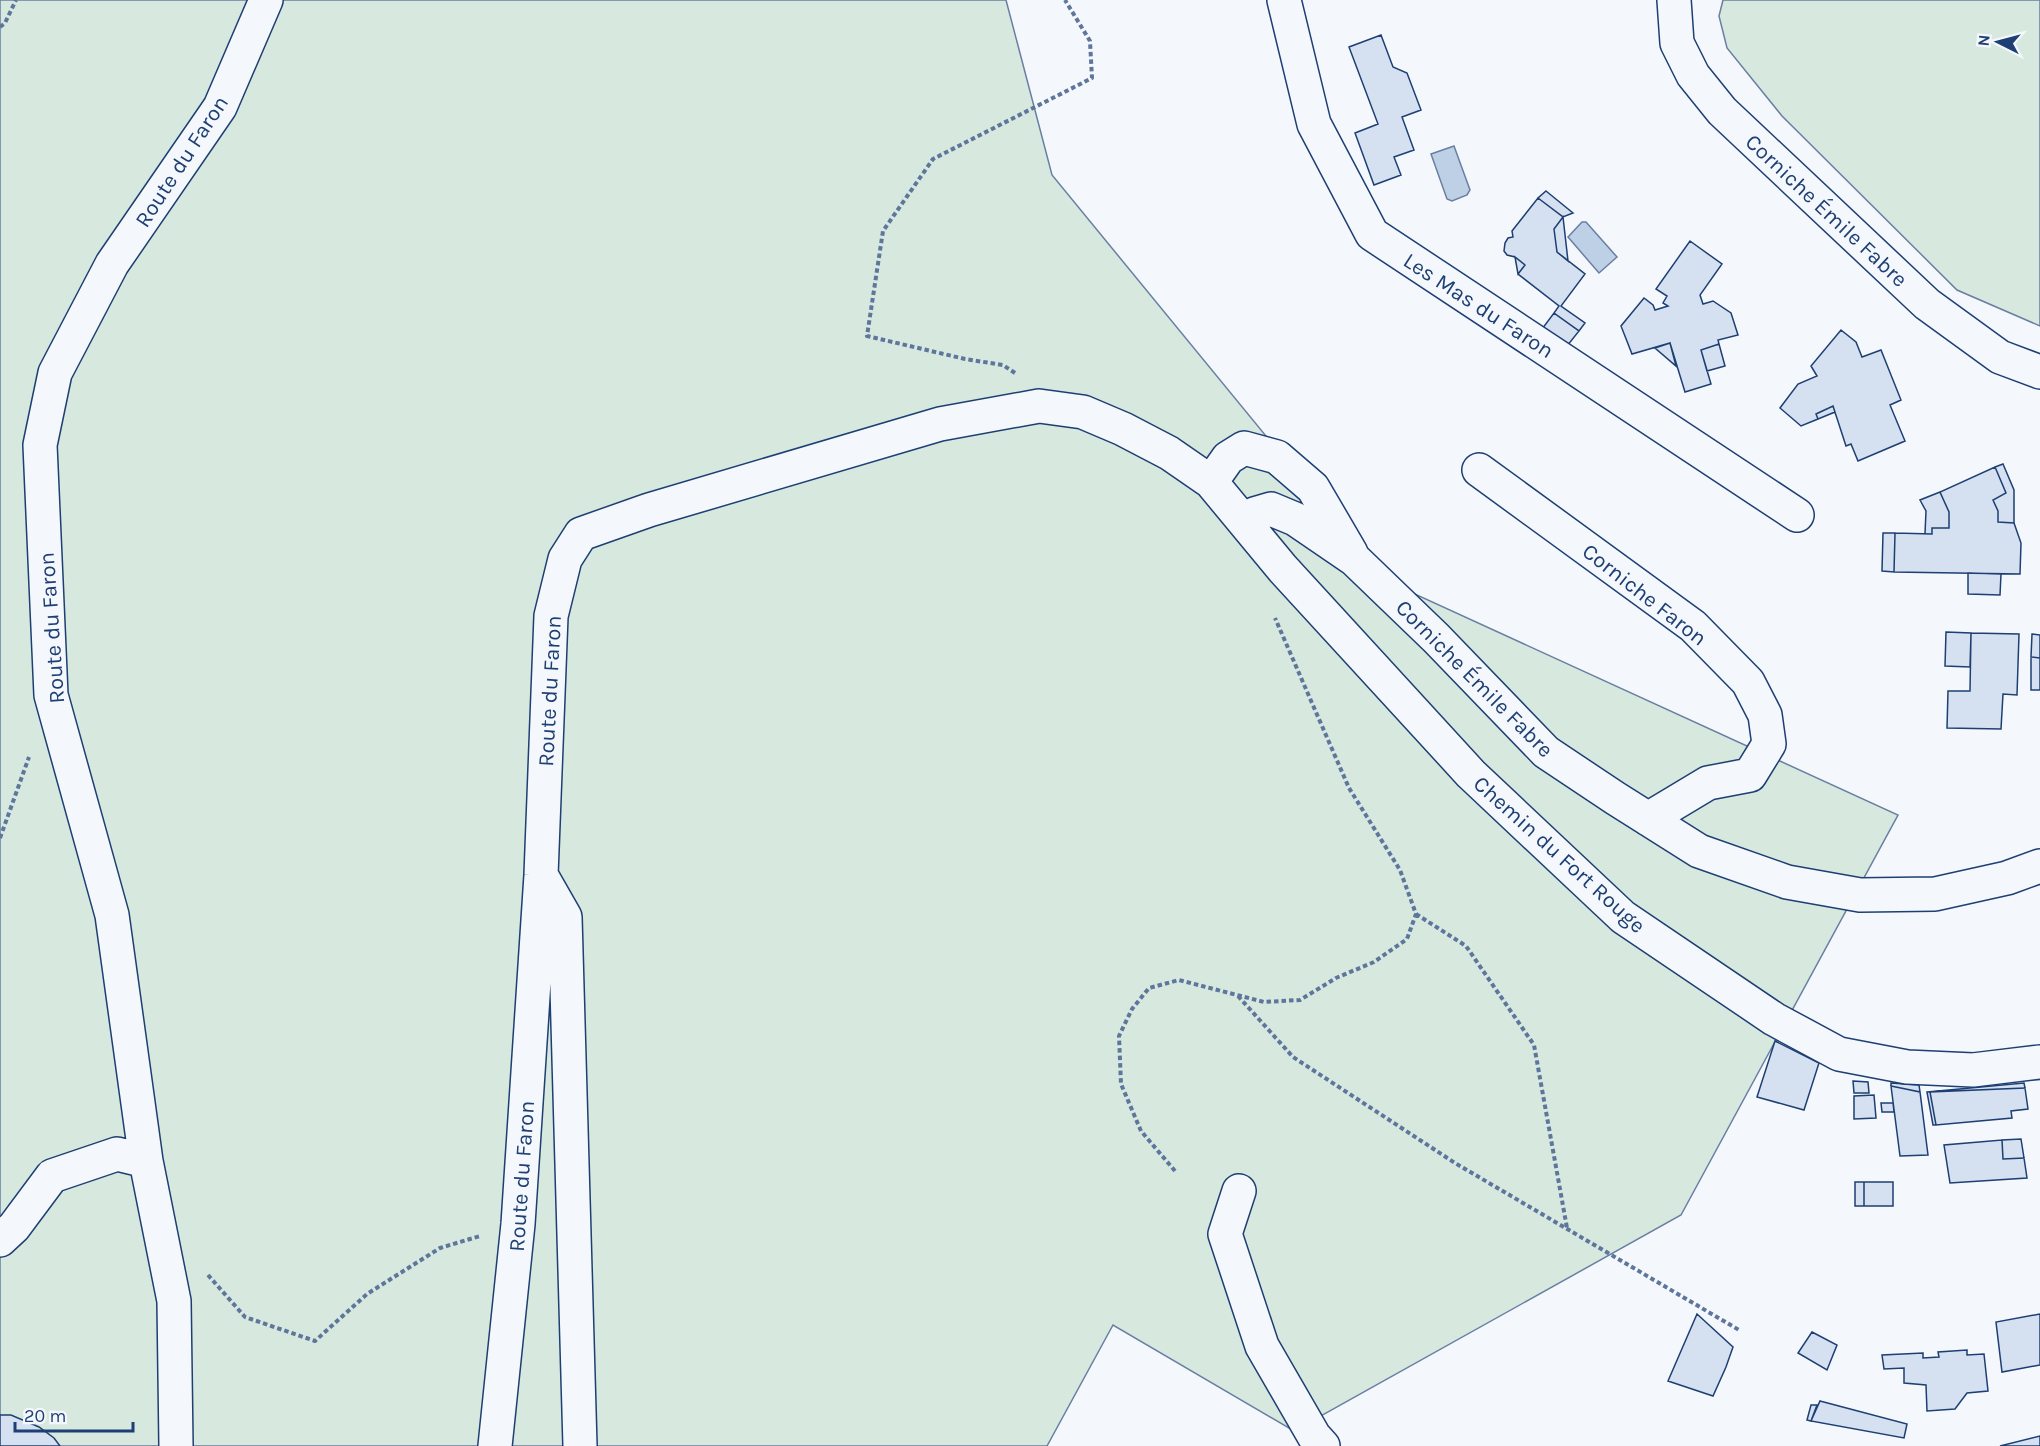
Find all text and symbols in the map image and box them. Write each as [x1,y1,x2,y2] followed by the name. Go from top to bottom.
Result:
[1968,12,2028,72] north arrow
[1974,34,1994,47] text: N
[130,91,234,232] street label: Route du Faron
[1740,128,1913,293] street label: Corniche Émile Fabre
[1398,248,1558,364] street label: Les Mas du Faron
[1577,538,1712,651] street label: Corniche Faron
[34,551,70,704] street label: Route du Faron
[1390,594,1559,763] street label: Corniche Émile Fabre
[533,615,567,767] street label: Route du Faron
[1468,771,1651,939] street label: Chemin du Fort Rouge
[504,1100,540,1253] street label: Route du Faron
[15,1395,134,1433] scale bar
[24,1405,66,1427] text: 20 m

